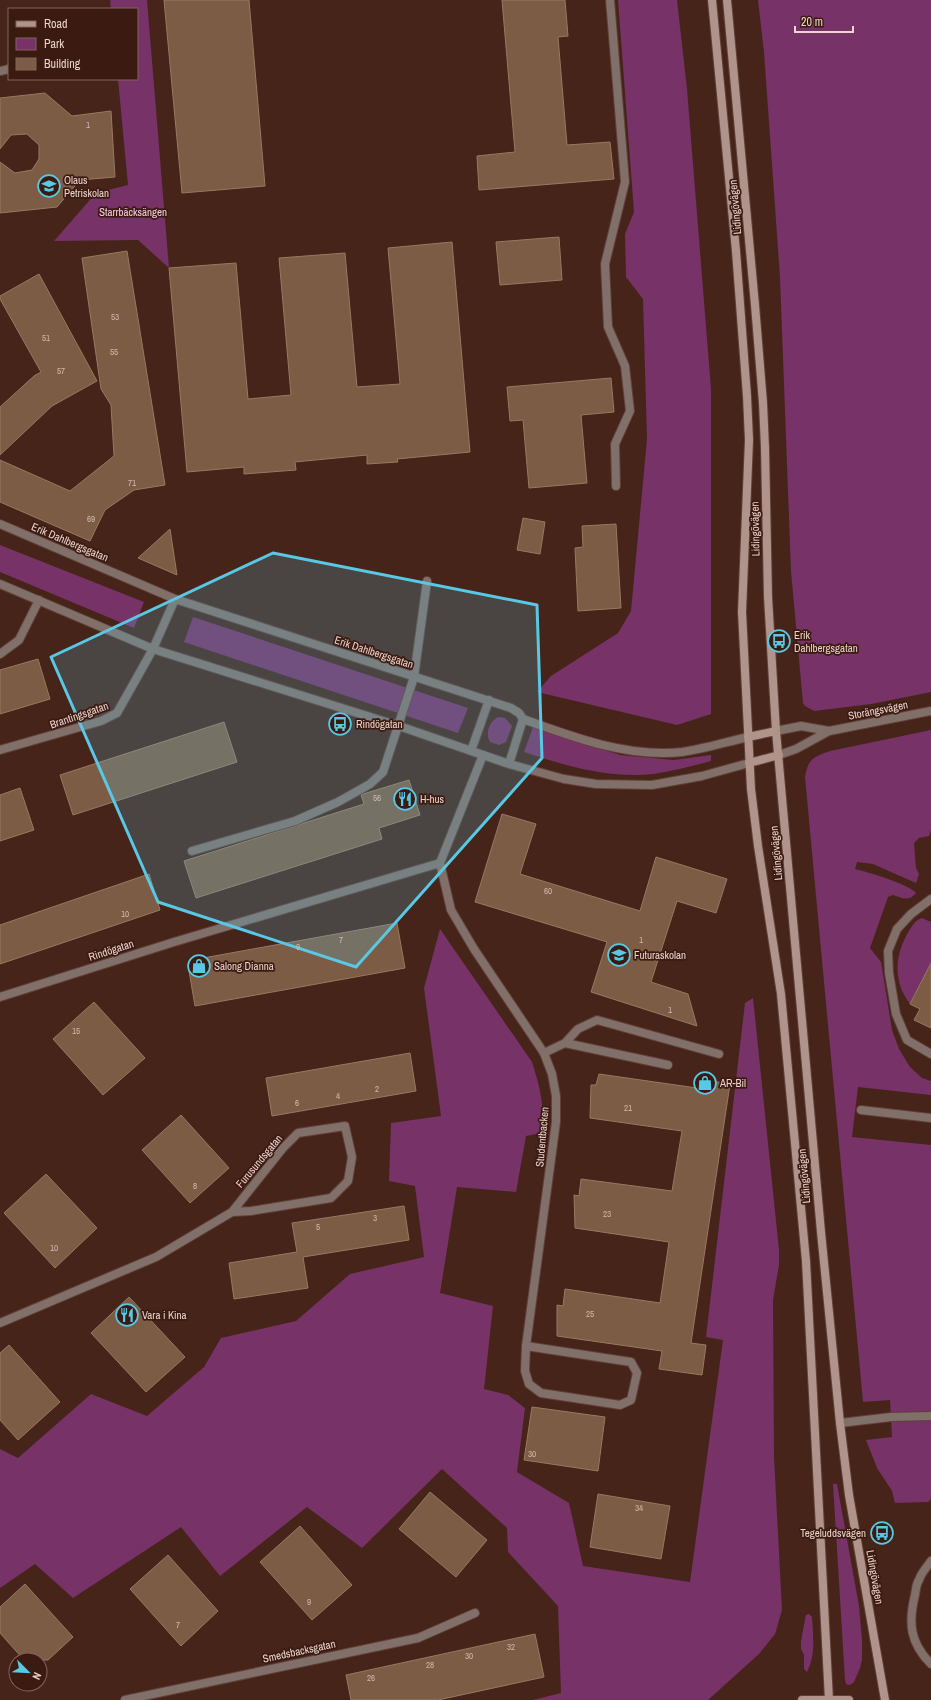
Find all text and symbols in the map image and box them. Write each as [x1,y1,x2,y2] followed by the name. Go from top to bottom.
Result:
[8,8,138,80] legend
[795,8,853,34] scale bar
[801,14,823,30] text: 20 m
[44,16,68,32] text: Road
[44,36,64,52] text: Park
[44,56,81,72] text: Building
[86,119,90,131] house number: 1
[36,173,62,199] school or university icon: Olaus Petriskolan
[64,173,109,200] place label: Olaus Petriskolan
[726,179,744,235] street label: Lidingövägen
[99,205,167,219] park label: Starrbäcksängen
[111,311,119,323] house number: 53
[42,332,50,344] house number: 51
[110,346,118,358] house number: 55
[57,365,65,377] house number: 57
[128,477,136,489] house number: 71
[748,502,762,556] street label: Lidingövägen
[87,513,95,525] house number: 69
[29,519,111,565] street label: Erik Dahlbergsgatan
[766,628,792,654] bus stop icon: Erik Dahlbergsgatan
[794,628,858,655] place label: Erik Dahlbergsgatan
[333,633,415,671] street label: Erik Dahlbergsgatan
[847,697,909,723] street label: Storängsvägen
[48,698,110,732] street label: Brantingsgatan
[327,711,353,737] bus stop icon: Rindögatan
[356,717,403,731] place label: Rindögatan
[392,786,418,812] restaurant icon: H-hus
[373,792,381,804] house number: 56
[420,792,445,806] place label: H-hus
[767,825,785,881] street label: Lidingövägen
[544,885,552,897] house number: 60
[121,908,129,920] house number: 10
[339,934,343,946] house number: 7
[639,934,643,946] house number: 1
[87,936,135,964] street label: Rindögatan
[296,941,300,953] house number: 9
[606,942,632,968] school or university icon: Futuraskolan
[634,948,686,962] place label: Futuraskolan
[186,953,212,979] shop icon: Salong Dianna
[214,959,274,973] place label: Salong Dianna
[668,1004,672,1016] house number: 1
[72,1025,80,1037] house number: 15
[692,1070,718,1096] shop icon: AR-Bil
[719,1076,746,1090] place label: AR-Bil
[375,1083,379,1095] house number: 2
[336,1090,340,1102] house number: 4
[295,1097,299,1109] house number: 6
[624,1102,632,1114] house number: 21
[532,1106,552,1168] street label: Studentbacken
[233,1132,285,1190] street label: Furusundsgatan
[795,1148,813,1204] street label: Lidingövägen
[193,1180,197,1192] house number: 8
[603,1208,611,1220] house number: 23
[373,1212,377,1224] house number: 3
[316,1221,320,1233] house number: 5
[50,1242,58,1254] house number: 10
[114,1302,140,1328] restaurant icon: Vara i Kina
[142,1308,186,1322] place label: Vara i Kina
[586,1308,594,1320] house number: 25
[528,1448,536,1460] house number: 30
[635,1502,643,1514] house number: 34
[869,1520,895,1546] bus stop icon: Tegeluddsvägen
[800,1526,866,1540] place label: Tegeluddsvägen
[863,1549,887,1605] street label: Lidingövägen
[307,1596,311,1608] house number: 9
[176,1619,180,1631] house number: 7
[261,1636,337,1666] street label: Smedsbacksgatan
[507,1641,515,1653] house number: 32
[465,1650,473,1662] house number: 30
[8,1652,48,1692] north arrow
[426,1659,434,1671] house number: 28
[29,1670,45,1682] text: N
[367,1672,375,1684] house number: 26

